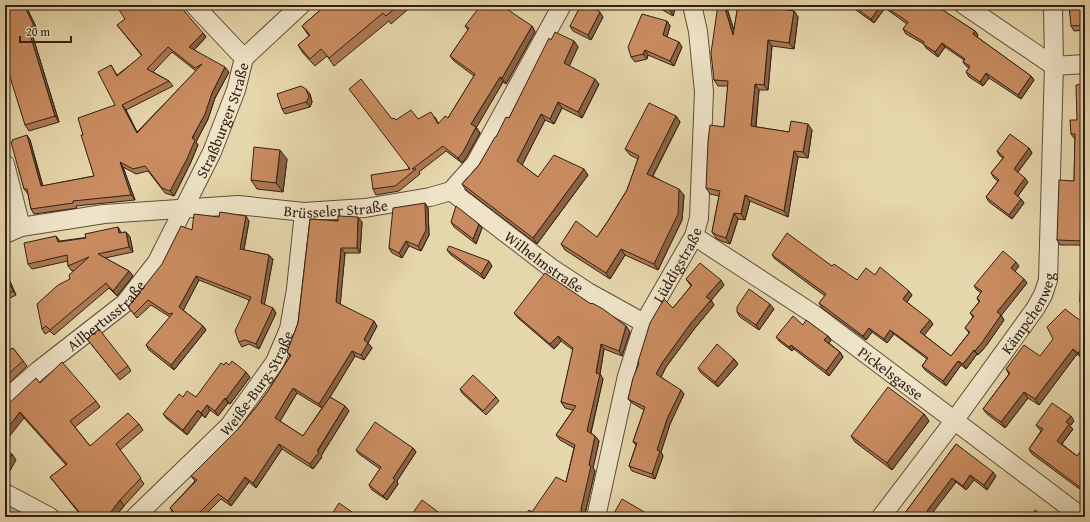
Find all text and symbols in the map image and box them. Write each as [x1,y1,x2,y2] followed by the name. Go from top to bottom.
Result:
[20,18,71,44] scale bar
[26,23,50,40] text: 20 m
[190,60,253,181] street label: Straßburger Straße
[283,194,389,223] street label: Brüsseler Straße
[500,225,588,297] street label: Wilhelmstraße
[647,225,706,306] street label: Lüddigstraße
[996,272,1059,358] street label: Kämpchenweg
[62,276,150,355] street label: Ailbertusstraße
[215,327,298,440] street label: Weiße-Burg-Straße
[854,341,928,404] street label: Pickelsgasse

